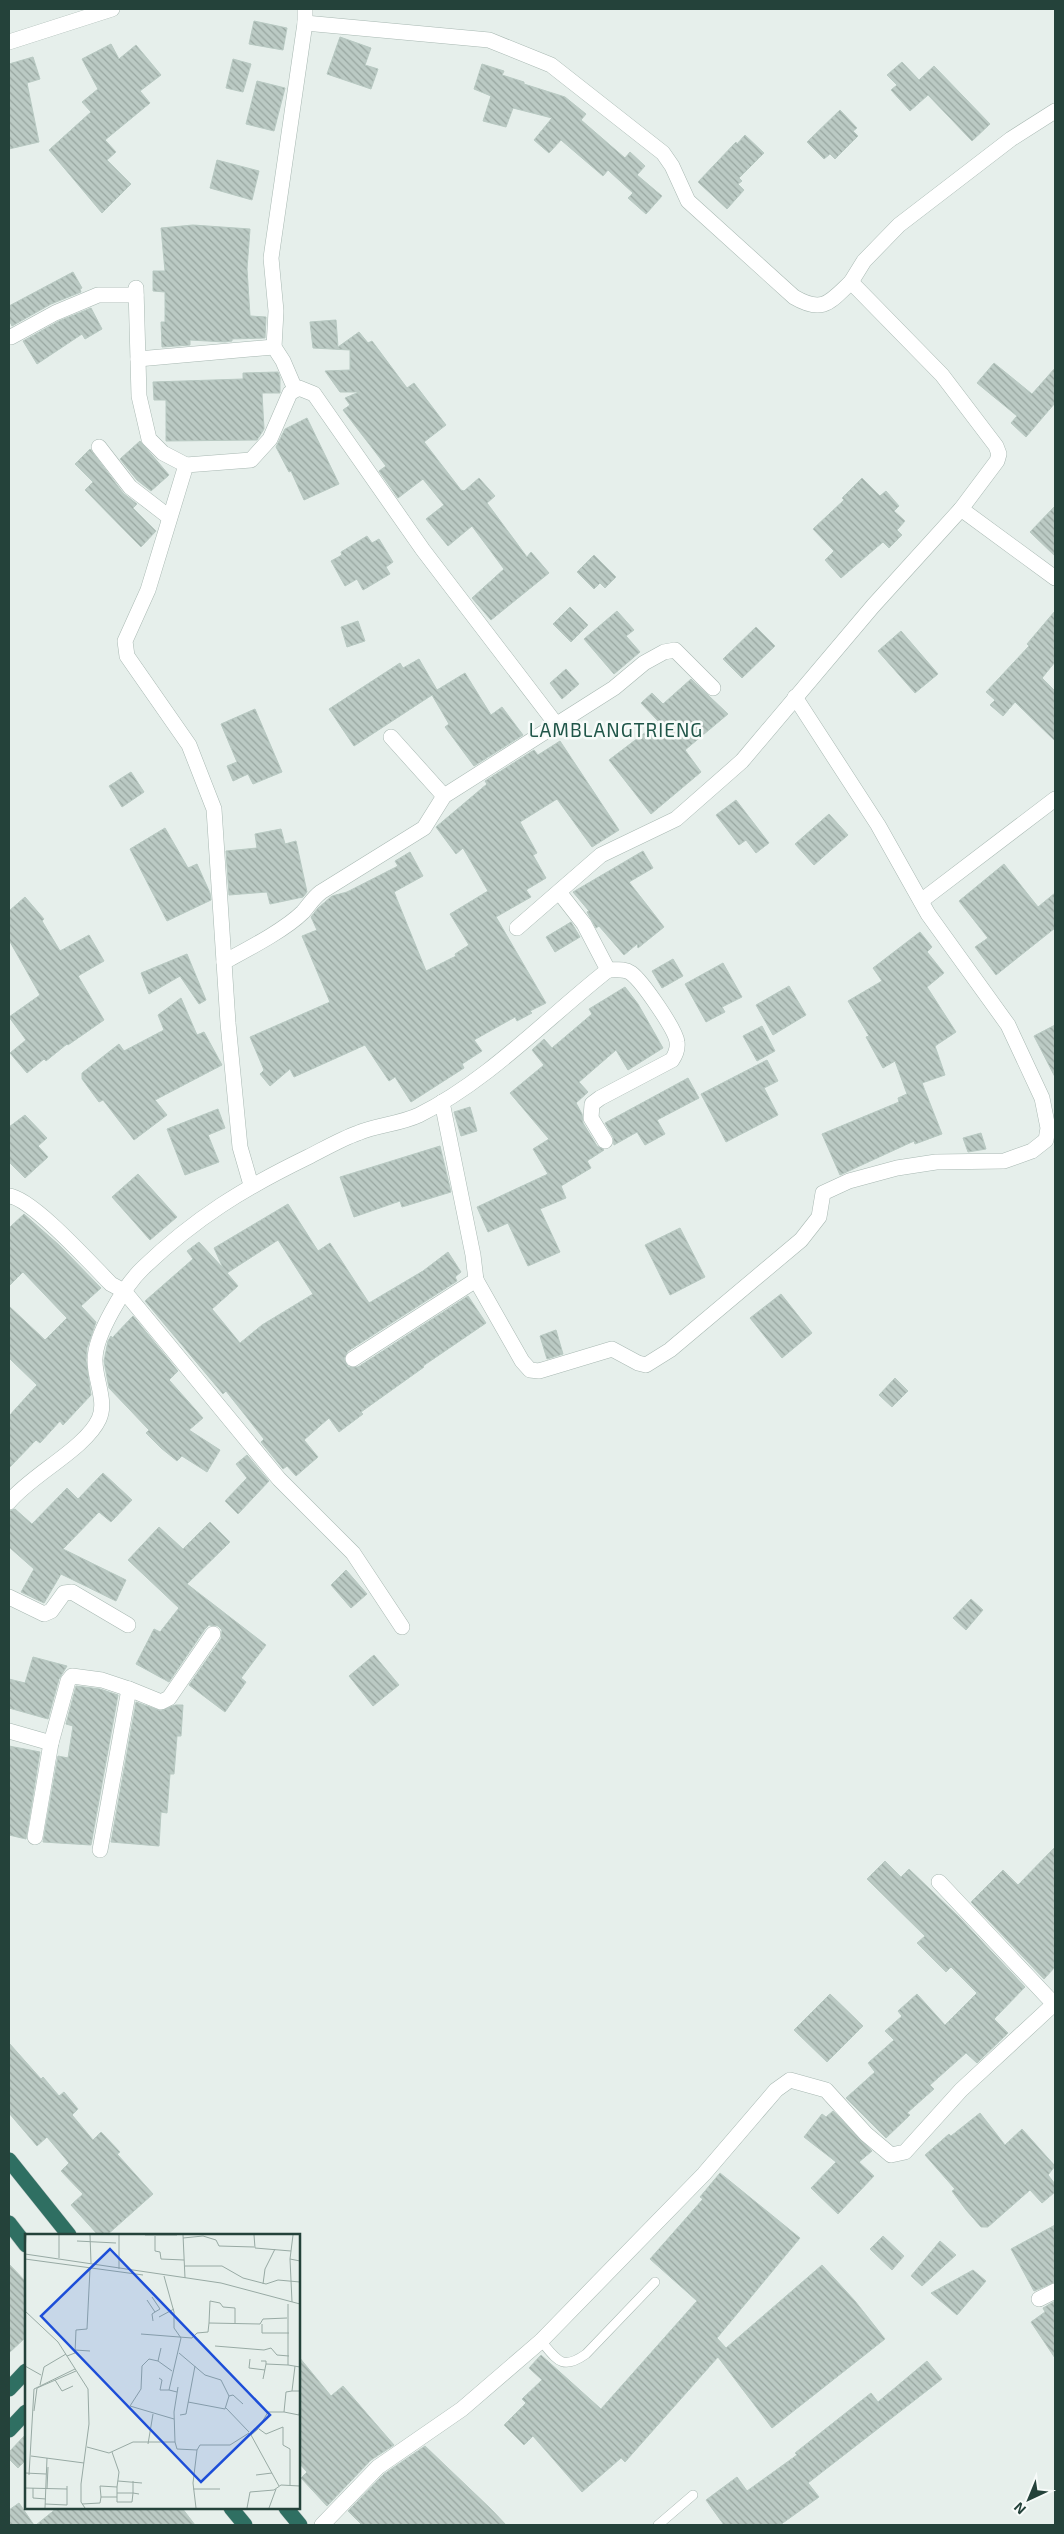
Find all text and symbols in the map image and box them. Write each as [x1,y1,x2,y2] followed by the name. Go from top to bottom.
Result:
[529,718,703,741] district label: LAMBLANGTRIENG
[25,2234,300,2509] inset map
[1004,2474,1054,2524] north arrow
[1010,2499,1029,2518] text: N

